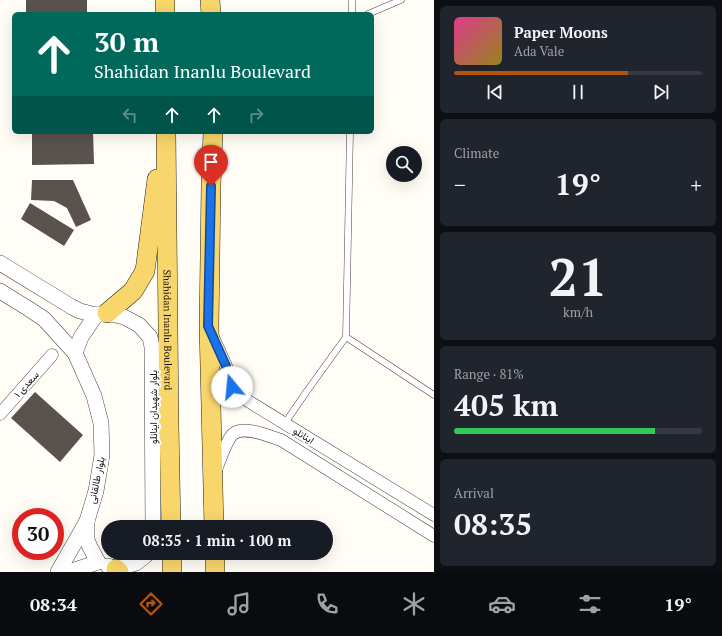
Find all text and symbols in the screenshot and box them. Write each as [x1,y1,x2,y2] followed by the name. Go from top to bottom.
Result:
[514,22,608,42] text: Paper Moons
[94,23,159,60] text: 30 m
[28,28,80,80] icon: ahead
[514,42,564,60] text: Ada Vale
[94,59,311,83] text: Shahidan Inanlu Boulevard
[484,81,506,103] icon: previous
[567,81,589,103] icon: pause
[650,81,672,103] icon: next
[119,104,141,126] icon: left
[161,104,183,126] icon: ahead
[203,104,225,126] icon: ahead
[245,104,267,126] icon: right
[454,144,499,162] text: Climate
[194,145,228,186] pin
[386,146,422,182] map controls
[386,146,422,182] button: search
[200,151,222,173] icon: arrive
[555,164,601,204] text: 19°
[454,170,466,199] text: −
[690,170,702,199] text: +
[549,242,607,311] text: 21
[160,270,175,391] street label: Shahidan Inanlu Boulevard
[563,303,593,321] text: km/h
[454,365,524,383] text: Range · 81%
[211,366,253,408] position arrow
[11,368,42,400] street label: سعدی ۱
[147,370,160,444] street label: بلوار شهیدان اینانلو
[454,385,558,425] text: 405 km
[291,424,316,447] street label: اینانلو
[85,455,108,505] street label: بلوار طالقانی
[454,484,494,502] text: Arrival
[454,504,532,544] text: 08:35
[12,508,64,560] speed limit sign: 30
[143,530,291,550] text: 08:35 · 1 min · 100 m
[137,590,165,618] icon: directions
[225,590,253,618] icon: music
[313,590,341,618] icon: phone
[400,590,428,618] icon: climate
[488,590,516,618] icon: car
[576,590,604,618] icon: filters
[30,592,77,616] text: 08:34
[664,592,692,616] text: 19°

